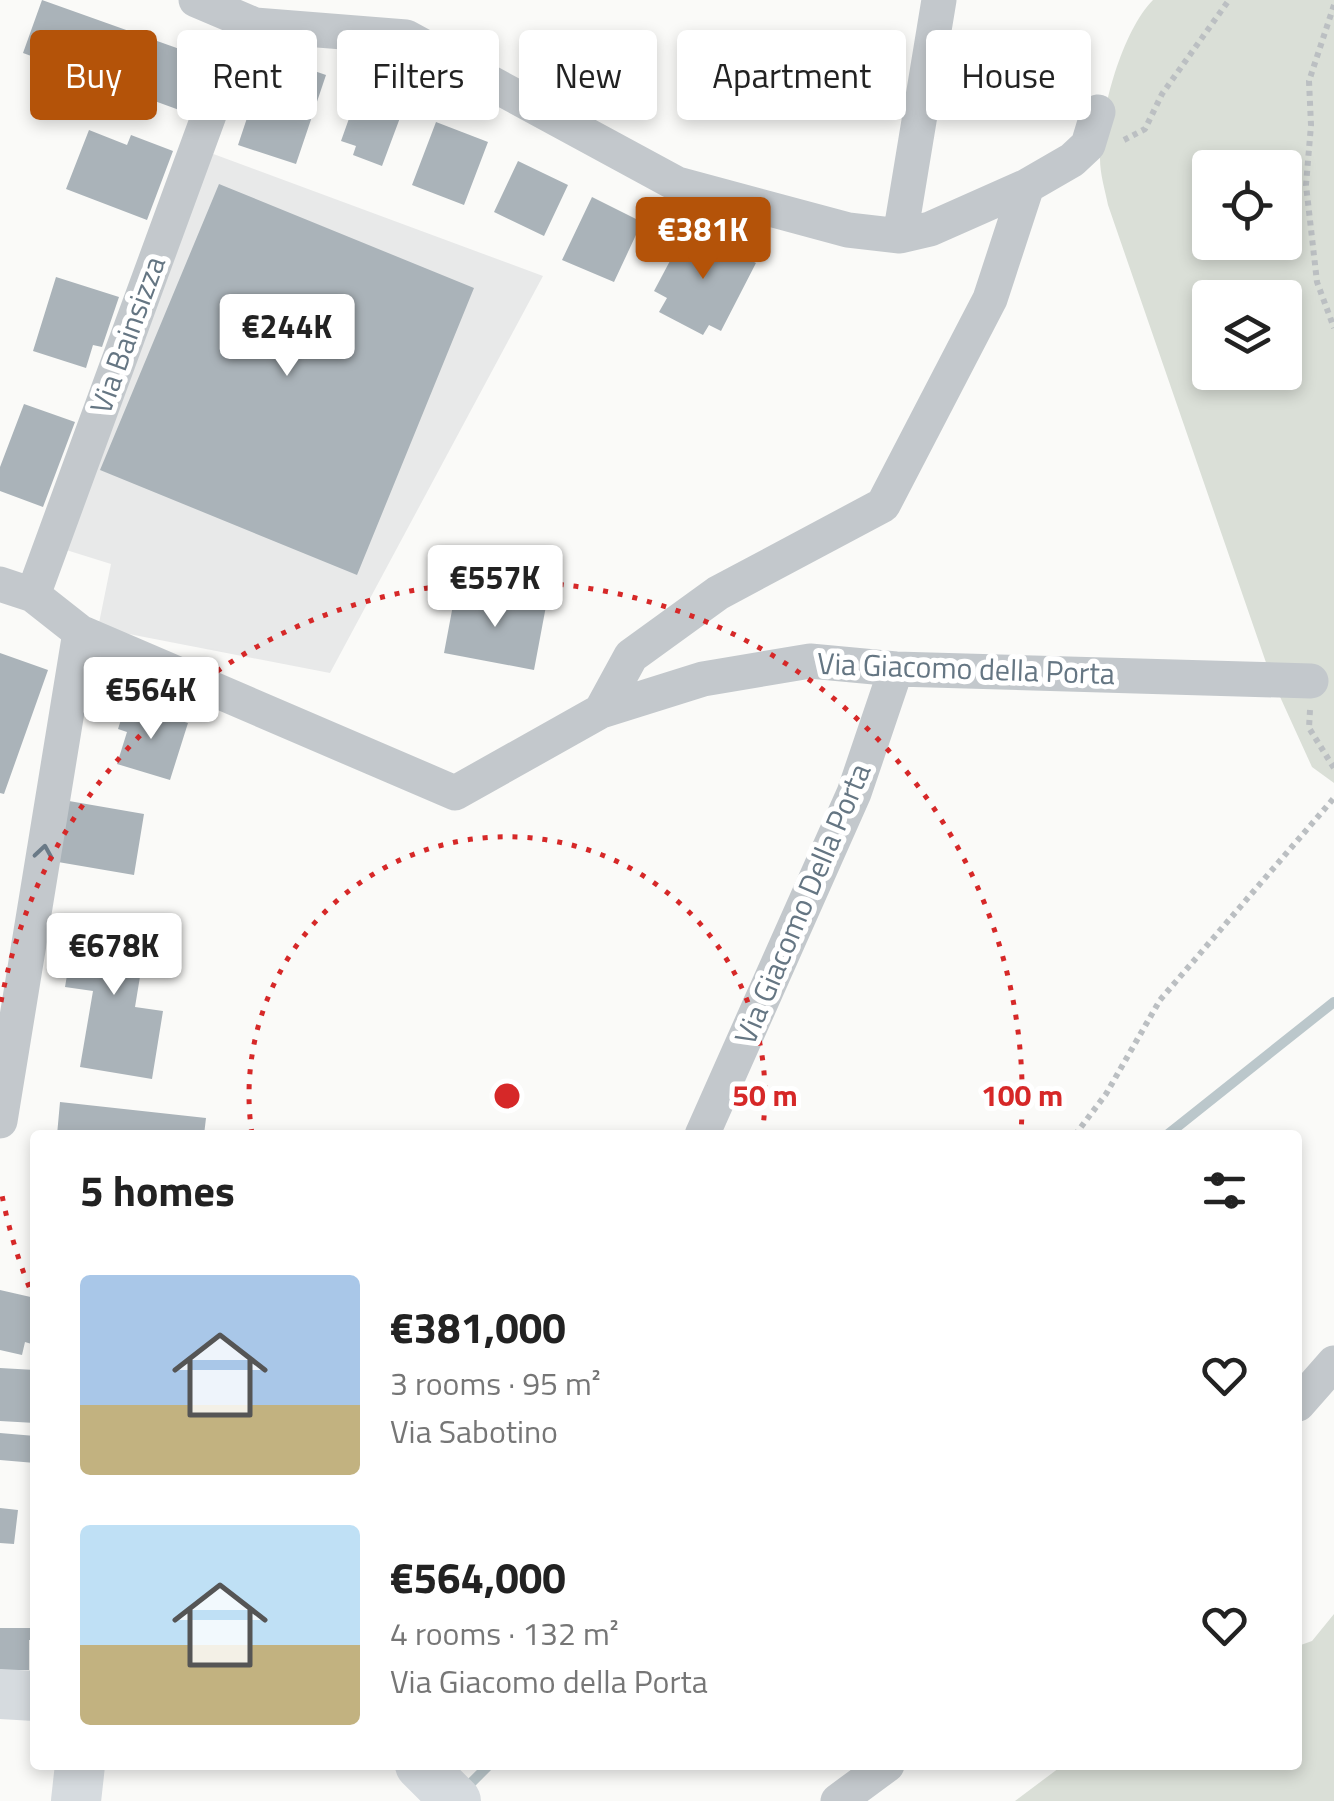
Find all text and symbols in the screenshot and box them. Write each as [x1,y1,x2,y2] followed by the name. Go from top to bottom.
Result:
[30,30,157,120] chip: Buy
[177,30,317,120] chip: Rent
[337,30,499,120] chip: Filters
[519,30,657,120] chip: New
[677,30,906,120] chip: Apartment
[926,30,1091,120] chip: House
[1192,150,1302,390] map controls
[1192,150,1302,260] button: locate
[633,197,773,282] pin: €381K
[658,205,748,253] text: €381K
[77,249,177,420] street label: Via Bainsizza
[1192,280,1302,390] button: layers
[217,294,357,379] pin: €244K
[242,302,332,350] text: €244K
[425,545,565,630] pin: €557K
[450,553,540,601] text: €557K
[816,640,1116,696] street label: Via Giacomo della Porta
[81,657,221,742] pin: €564K
[106,665,196,713] text: €564K
[722,756,882,1051] street label: Via Giacomo Della Porta
[33,844,54,861] one-way arrow
[44,913,184,998] pin: €678K
[69,921,159,969] text: €678K
[732,1072,798,1118] text: 50 m
[981,1072,1063,1118] text: 100 m
[489,1078,525,1114] centre of rings
[80,1158,235,1222] text: 5 homes
[1197,1163,1252,1218] icon: filters
[390,1295,566,1359] text: €381,000
[160,1315,280,1435] icon: home
[1197,1348,1252,1403] icon: heart
[390,1359,601,1407] text: 3 rooms · 95 m²
[390,1407,558,1455] text: Via Sabotino
[390,1545,566,1609] text: €564,000
[160,1565,280,1685] icon: home
[1197,1598,1252,1653] icon: heart
[390,1609,619,1657] text: 4 rooms · 132 m²
[390,1657,708,1705] text: Via Giacomo della Porta

